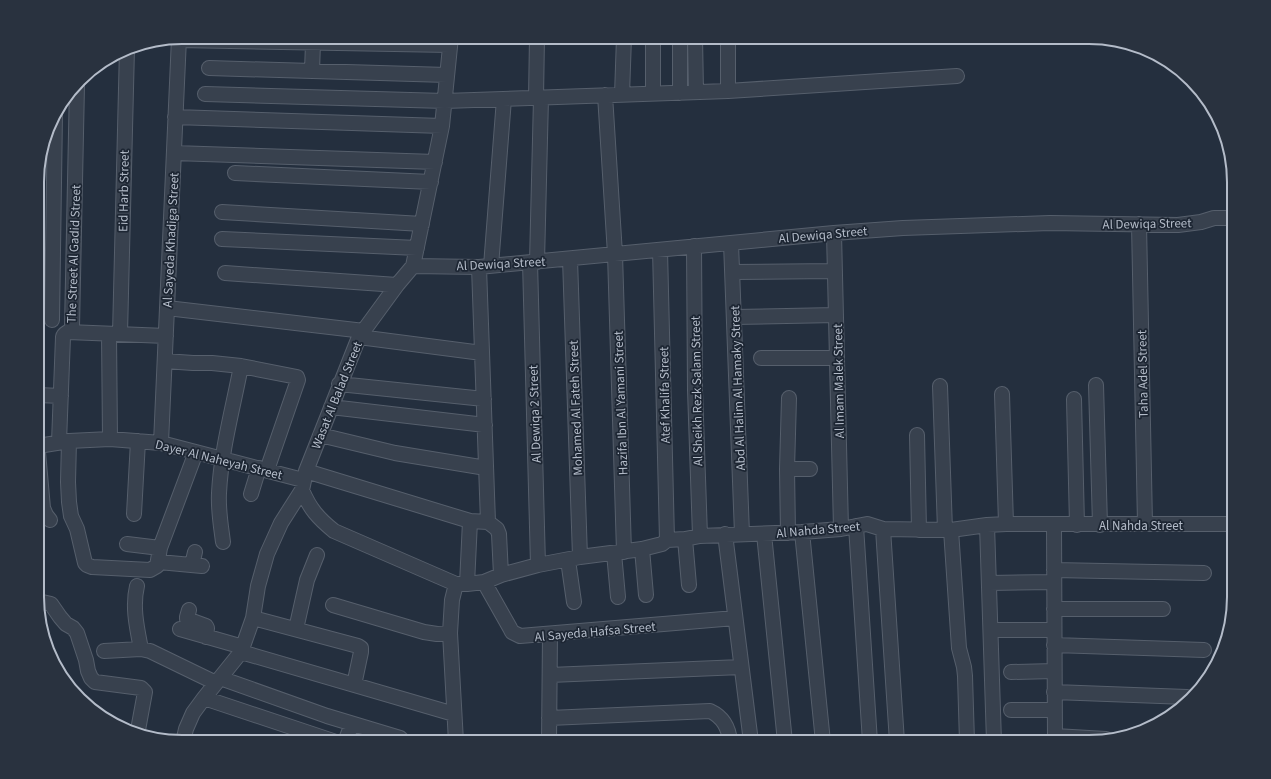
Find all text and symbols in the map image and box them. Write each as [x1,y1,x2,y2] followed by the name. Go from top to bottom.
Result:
[114,149,134,232] street label: Eid Harb Street
[158,172,184,308] street label: Al Sayeda Khadiga Street
[63,184,85,324] street label: The Street Al Gadid Street
[1102,214,1192,234] street label: Al Dewiqa Street
[778,222,869,248] street label: Al Dewiqa Street
[456,253,547,275] street label: Al Dewiqa Street
[726,305,750,471] street label: Abd Al Halim Al Hamaky Street
[687,315,707,466] street label: Al Sheikh Rezk Salam Street
[829,323,849,438] street label: Al Imam Malek Street
[1133,329,1153,418] street label: Taha Adel Street
[609,330,633,475] street label: Hazifa Ibn Al Yamani Street
[307,338,367,452] street label: Wasat Al Balad Street
[565,339,587,476] street label: Mohamed Al Fateh Street
[655,346,675,444] street label: Atef Khalifa Street
[524,364,546,463] street label: Al Dewiqa 2 Street
[153,435,285,485] street label: Dayer Al Naheyah Street
[775,517,861,543] street label: Al Nahda Street
[1099,517,1184,535] street label: Al Nahda Street
[534,618,657,646] street label: Al Sayeda Hafsa Street

